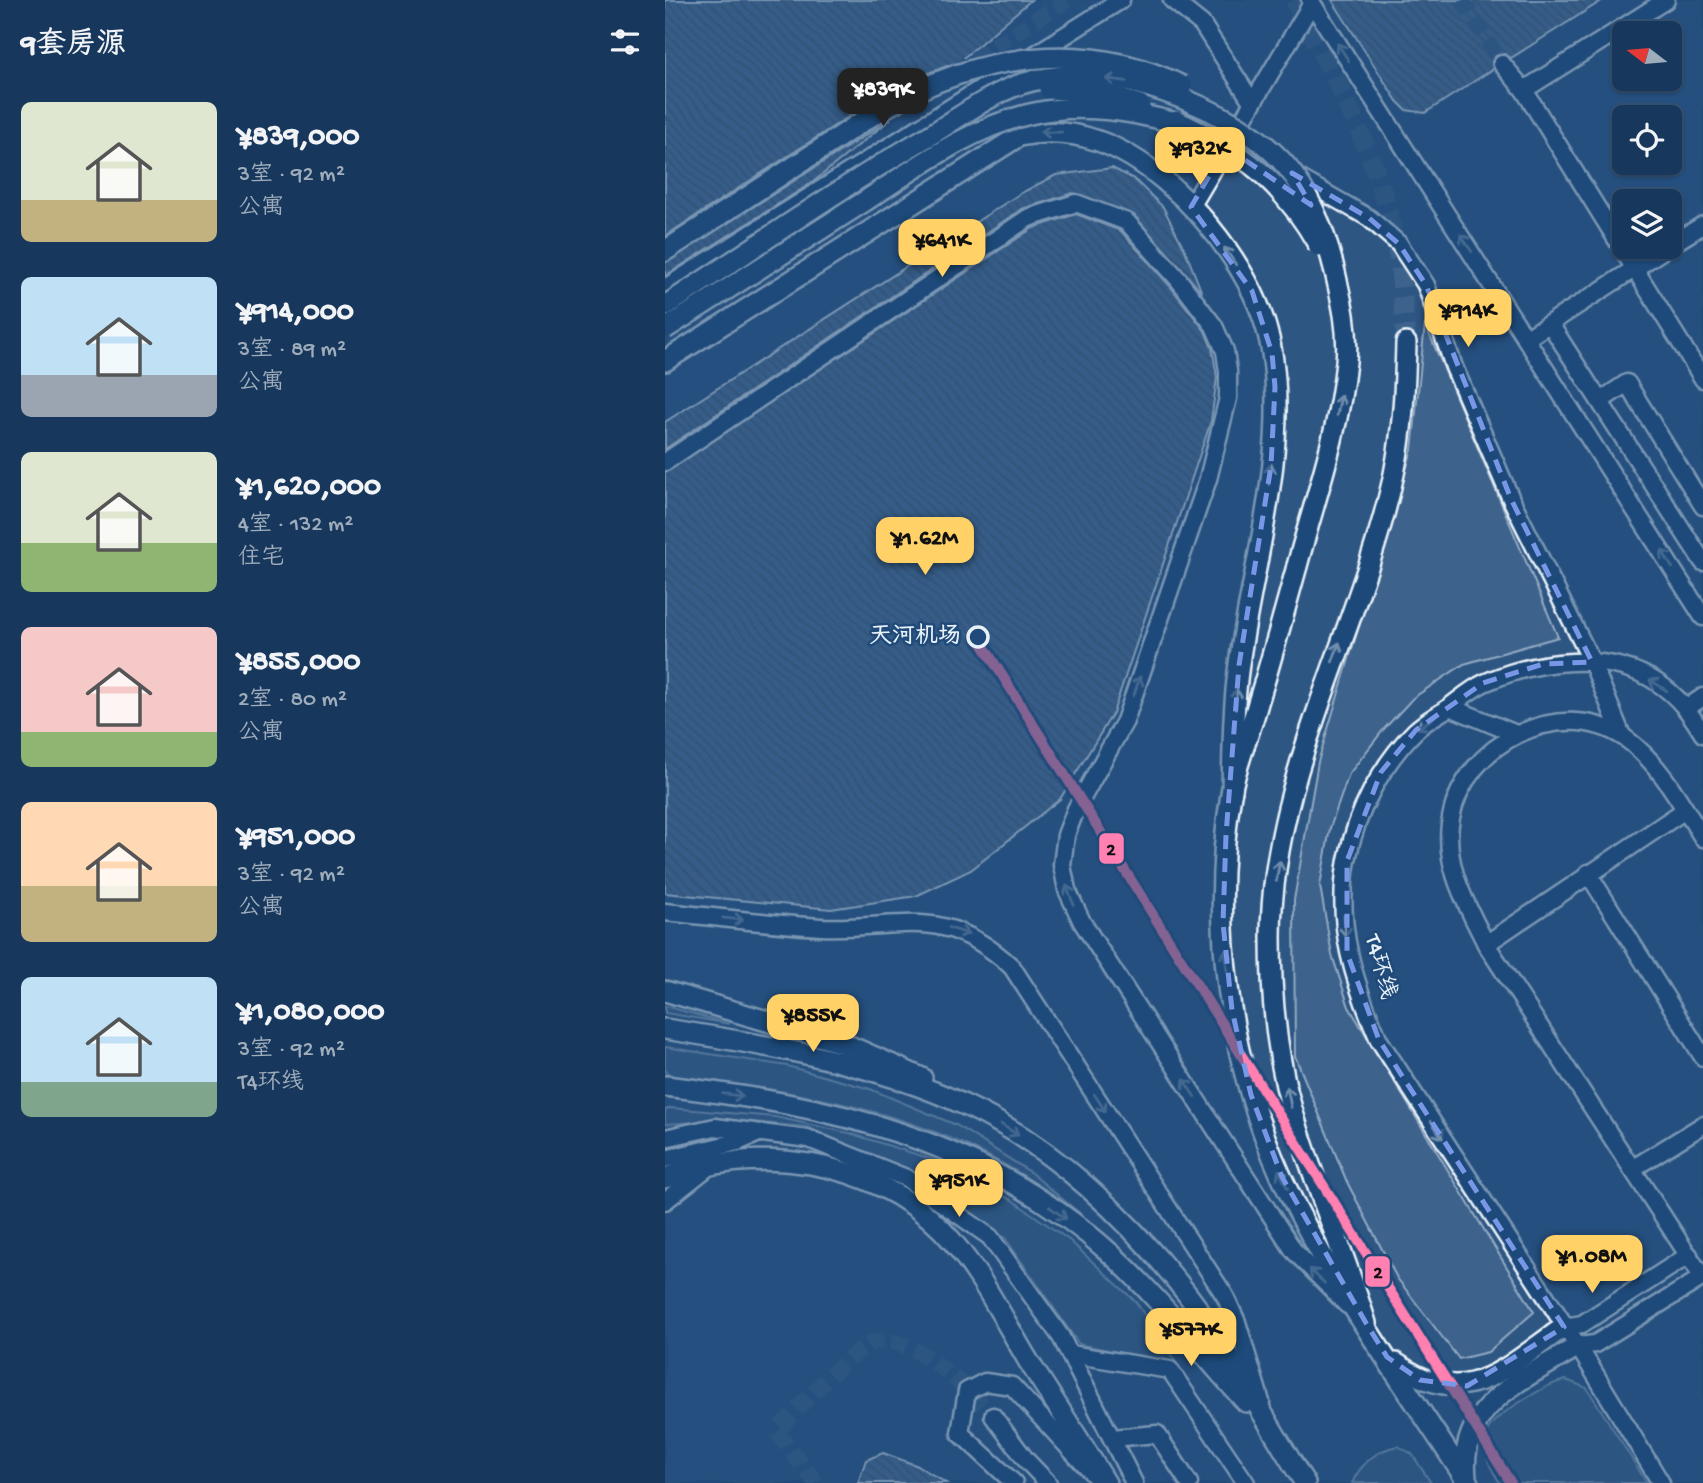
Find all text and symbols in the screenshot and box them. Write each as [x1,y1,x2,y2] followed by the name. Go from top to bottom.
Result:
[1612,21,1682,91] north arrow
[1612,21,1682,259] map controls
[606,23,644,61] icon: filters
[21,29,126,64] text: 9套房源
[1336,42,1350,62] one-way arrow
[834,68,932,128] pin: ¥839K
[1105,73,1128,86] one-way arrow
[853,77,913,104] text: ¥839K
[1612,105,1682,175] button: locate
[238,121,359,156] text: ¥839,000
[1040,125,1063,139] one-way arrow
[1151,128,1249,187] pin: ¥932K
[77,130,161,214] icon: home
[1171,136,1229,163] text: ¥932K
[238,162,345,189] text: 3室 · 92 m²
[1612,189,1682,259] button: layers
[238,195,284,222] text: 公寓
[893,219,991,279] pin: ¥641K
[914,228,970,255] text: ¥641K
[1459,234,1474,253] one-way arrow
[1223,247,1237,267] one-way arrow
[1419,290,1517,349] pin: ¥914K
[238,296,354,331] text: ¥914,000
[1440,298,1496,325] text: ¥914K
[77,305,161,389] icon: home
[238,337,346,364] text: 3室 · 89 m²
[238,370,284,397] text: 公寓
[1332,394,1346,417] one-way arrow
[1263,463,1276,486] one-way arrow
[238,471,381,506] text: ¥1,620,000
[77,480,161,564] icon: home
[238,512,353,539] text: 4室 · 132 m²
[868,518,982,577] pin: ¥1.62M
[892,526,958,553] text: ¥1.62M
[238,545,284,572] text: 住宅
[1659,550,1673,570] one-way arrow
[869,623,961,651] place label: 天河机场
[967,626,989,648] marker: 天河机场
[1331,641,1343,663] one-way arrow
[238,646,360,681] text: ¥855,000
[77,655,161,739] icon: home
[1132,675,1144,697] one-way arrow
[1649,677,1668,692] one-way arrow
[238,687,347,714] text: 2室 · 80 m²
[1230,688,1243,711] one-way arrow
[1417,716,1436,730] one-way arrow
[238,720,284,747] text: 公寓
[238,821,355,856] text: ¥951,000
[77,830,161,914] icon: home
[1098,832,1125,865] line badge: 2
[1106,840,1116,863] text: 2
[1271,860,1284,883] one-way arrow
[238,862,345,889] text: 3室 · 92 m²
[1062,885,1075,906] one-way arrow
[238,895,284,922] text: 公寓
[721,913,744,926] one-way arrow
[1339,914,1352,937] one-way arrow
[947,926,969,938] one-way arrow
[1357,930,1402,1002] street label: T4环线
[1219,950,1232,972] one-way arrow
[764,995,862,1054] pin: ¥855K
[238,996,384,1031] text: ¥1,080,000
[783,1003,843,1030] text: ¥855K
[77,1005,161,1089] icon: home
[238,1037,345,1064] text: 3室 · 92 m²
[238,1070,304,1097] text: T4环线
[1182,1079,1196,1099] one-way arrow
[1282,1086,1296,1109] one-way arrow
[721,1088,744,1101] one-way arrow
[1094,1093,1108,1113] one-way arrow
[1431,1120,1445,1140] one-way arrow
[1000,1124,1020,1138] one-way arrow
[910,1160,1008,1219] pin: ¥951K
[931,1168,987,1195] text: ¥951K
[1276,1169,1290,1190] one-way arrow
[1048,1205,1067,1220] one-way arrow
[1535,1236,1649,1295] pin: ¥1.08M
[1558,1244,1626,1271] text: ¥1.08M
[1364,1255,1391,1288] line badge: 2
[1373,1263,1383,1286] text: 2
[1309,1267,1326,1284] one-way arrow
[1142,1308,1240,1368] pin: ¥577K
[1161,1317,1221,1344] text: ¥577K

